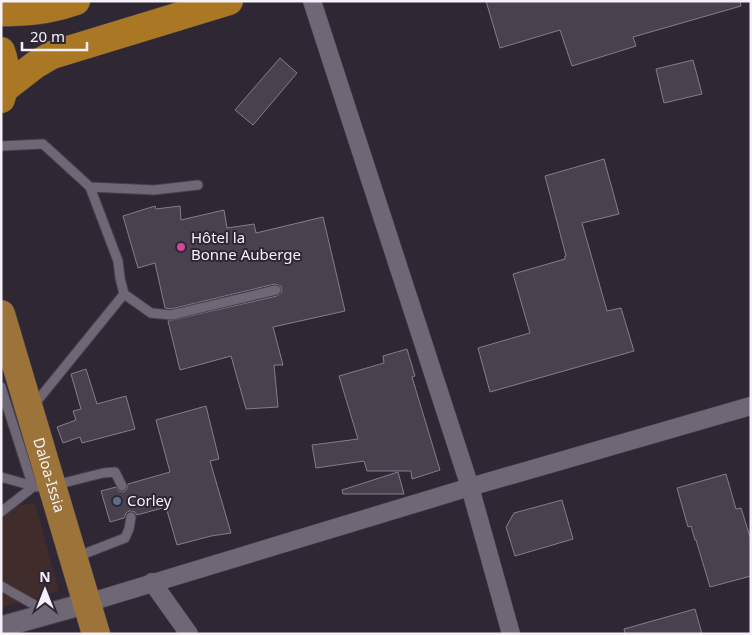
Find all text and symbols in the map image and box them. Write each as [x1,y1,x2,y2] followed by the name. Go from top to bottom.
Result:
[22,20,88,52] scale bar
[30,26,65,46] text: 20 m
[191,227,301,264] place label: Hôtel la Bonne Auberge
[175,241,187,253] marker: Hôtel la Bonne Auberge
[29,435,70,515] street label: Daloa-Issia
[127,490,172,510] place label: Corley
[111,495,123,507] marker: Corley
[20,565,70,615] north arrow
[39,567,51,586] text: N

